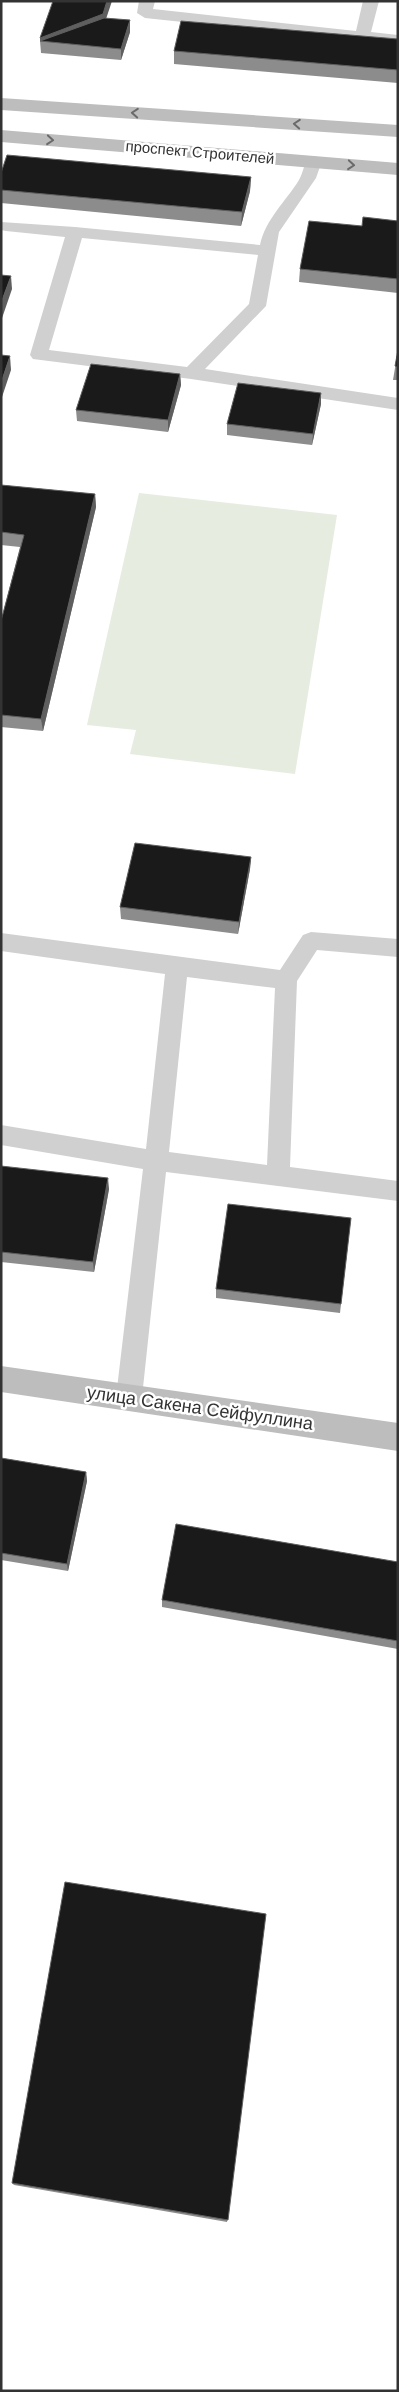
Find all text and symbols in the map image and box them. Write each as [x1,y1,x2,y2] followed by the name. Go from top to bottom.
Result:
[130,108,138,119] one-way arrow
[292,119,300,130] one-way arrow
[46,134,54,145] one-way arrow
[125,137,275,167] street label: проспект Строителей
[348,159,356,170] one-way arrow
[86,1382,315,1434] street label: улица Сакена Сейфуллина

